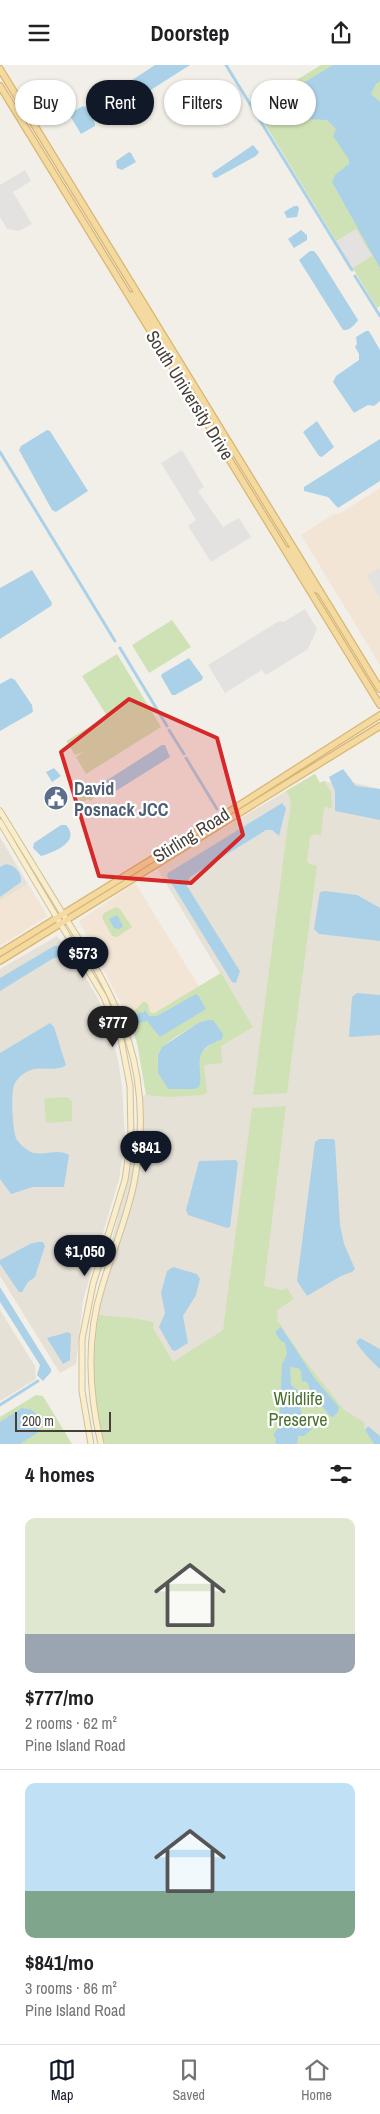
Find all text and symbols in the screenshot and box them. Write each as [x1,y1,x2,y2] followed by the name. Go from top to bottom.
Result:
[150,18,230,48] text: Doorstep
[25,19,53,47] icon: menu
[327,19,355,47] icon: share
[15,80,76,125] chip: Buy
[86,80,154,125] chip: Rent
[164,80,241,125] chip: Filters
[251,80,316,125] chip: New
[140,325,240,465] street label: South University Drive
[74,776,169,822] place label: David Posnack JCC
[43,785,69,811] public building icon: David Posnack JCC
[148,802,234,868] street label: Stirling Road
[53,937,113,979] pin: $573
[68,942,98,964] text: $573
[83,1005,143,1048] pin: $777
[98,1011,128,1033] text: $777
[116,1131,176,1173] pin: $841
[131,1136,161,1158] text: $841
[44,1235,126,1277] pin: $1,050
[65,1240,105,1262] text: $1,050
[268,1386,328,1432] park label: Wildlife Preserve
[15,1409,111,1432] scale bar
[22,1412,54,1430] text: 200 m
[25,1460,95,1489] text: 4 homes
[327,1460,355,1488] icon: filters
[145,1550,235,1640] icon: home
[25,1683,94,1712] text: $777/mo
[25,1712,117,1734] text: 2 rooms · 62 m²
[25,1734,126,1756] text: Pine Island Road
[145,1816,235,1906] icon: home
[25,1948,94,1977] text: $841/mo
[25,1977,117,1999] text: 3 rooms · 86 m²
[25,1999,126,2021] text: Pine Island Road
[48,2056,76,2104] tab: Map
[172,2056,205,2104] tab: Saved
[301,2056,332,2104] tab: Home

